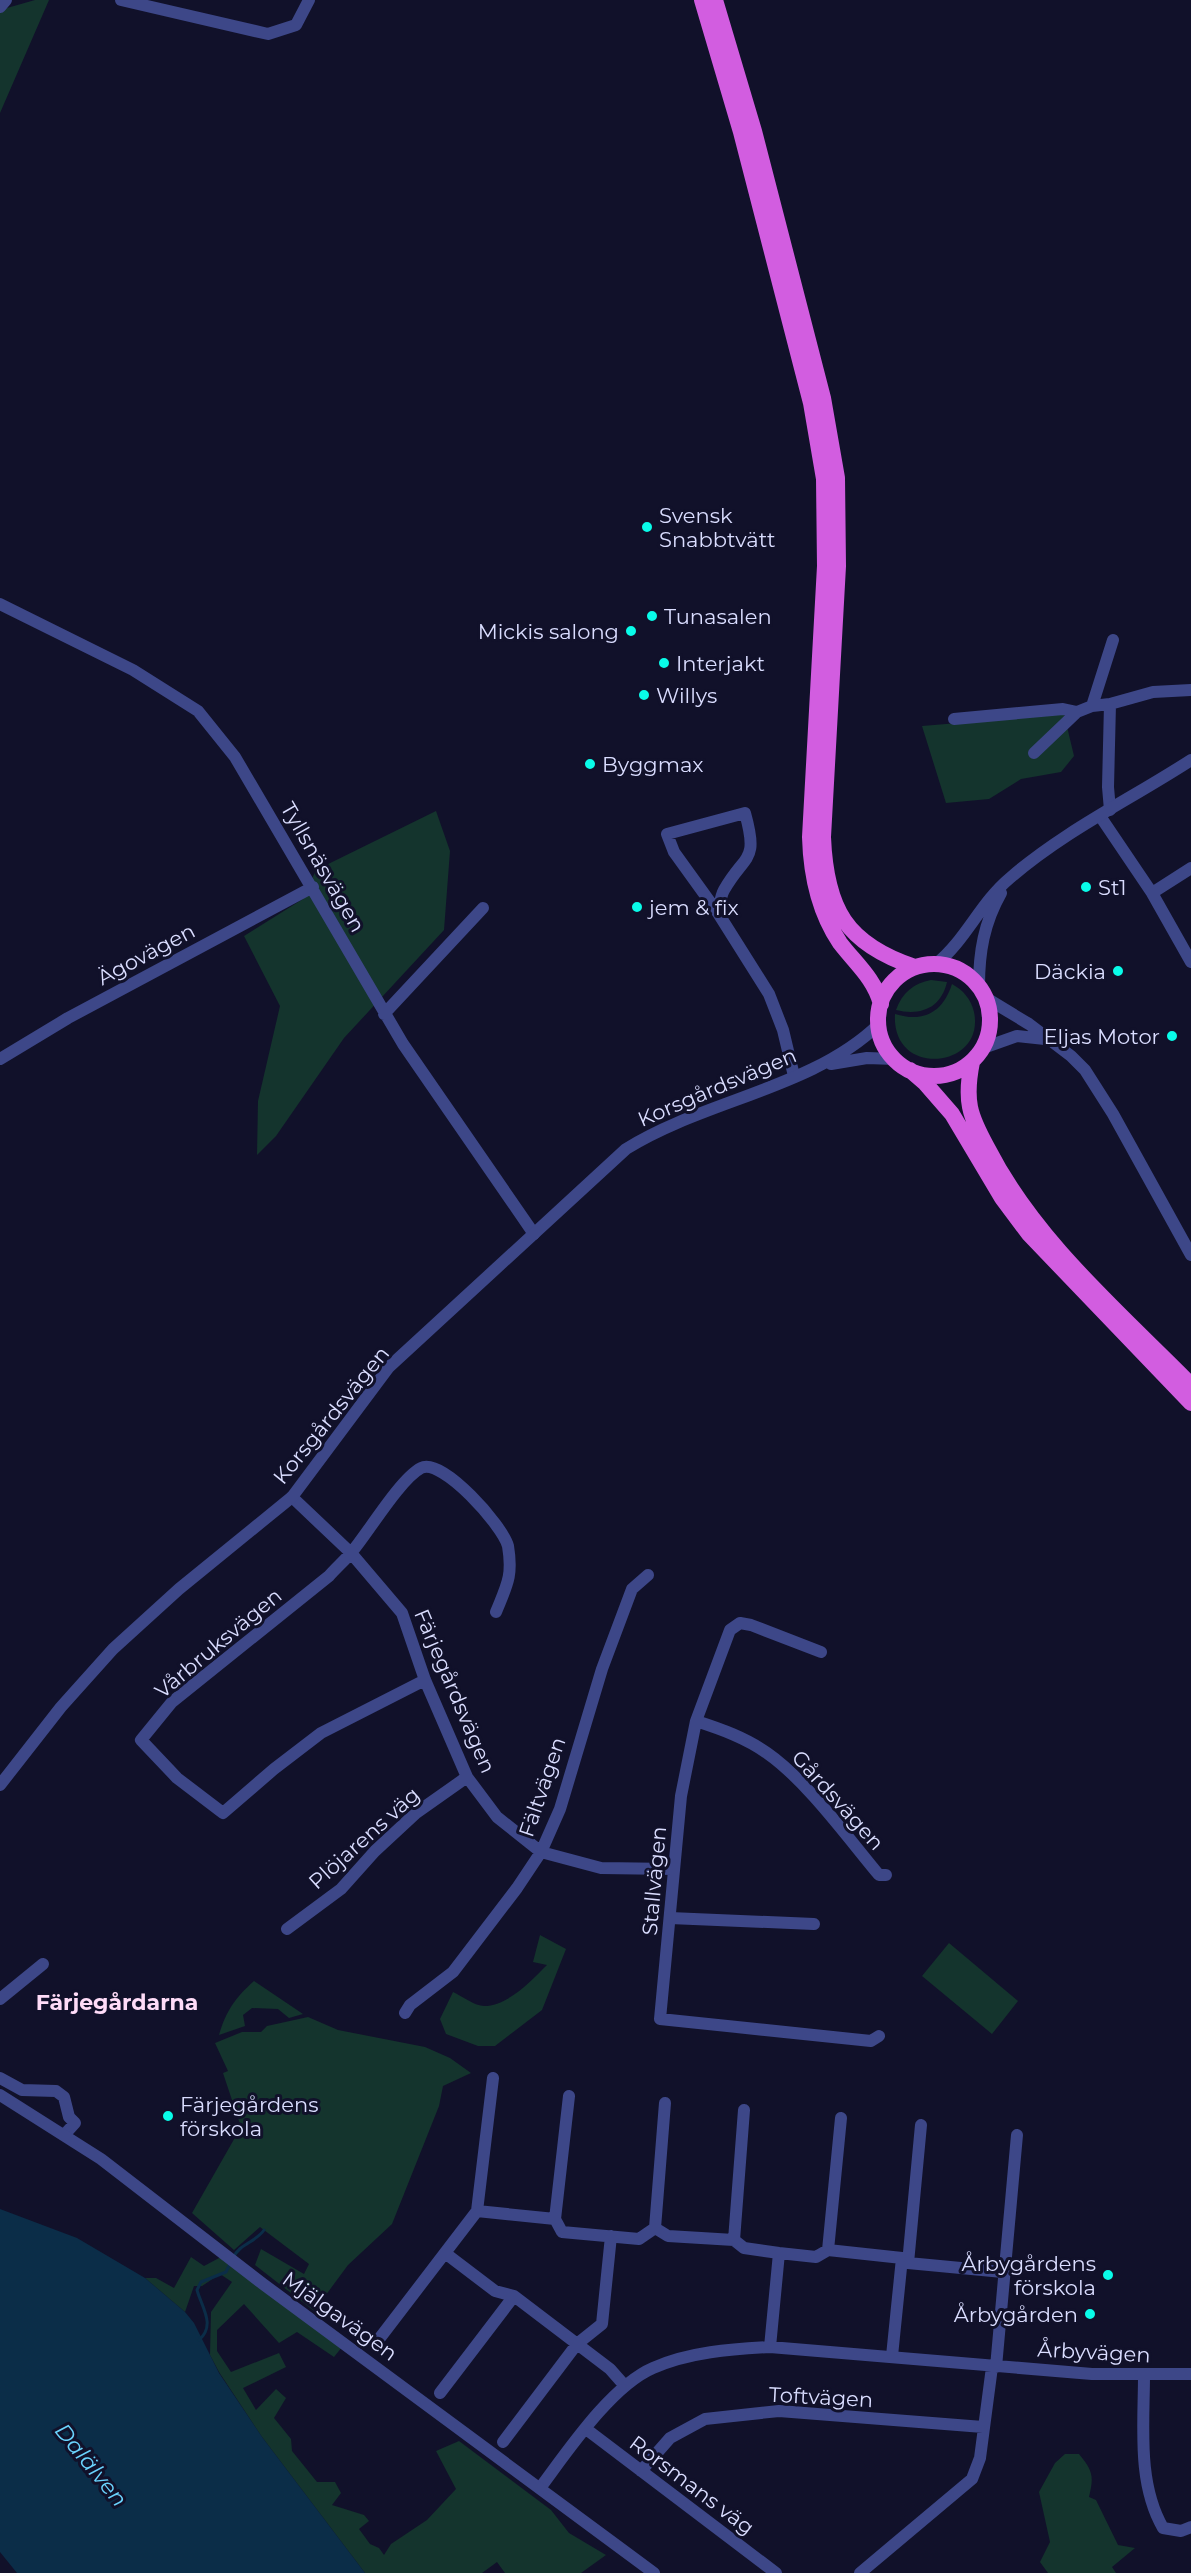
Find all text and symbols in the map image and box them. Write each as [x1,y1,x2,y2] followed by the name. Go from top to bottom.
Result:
[659,503,775,552] place label: Svensk Snabbtvätt
[640,520,654,534] marker: Svensk Snabbtvätt
[664,604,772,629] place label: Tunasalen
[645,609,659,623] marker: Tunasalen
[478,619,619,644] place label: Mickis salong
[624,624,638,638] marker: Mickis salong
[676,651,765,676] place label: Interjakt
[657,656,671,670] marker: Interjakt
[656,683,717,708] place label: Willys
[637,688,651,702] marker: Willys
[602,752,704,777] place label: Byggmax
[583,757,597,771] marker: Byggmax
[276,797,370,937] street label: Tyllsnäsvägen
[1098,875,1127,900] place label: St1
[1079,880,1093,894] marker: St1
[647,895,739,920] place label: jem & fix
[630,900,644,914] marker: jem & fix
[93,918,199,990] street label: Ägovägen
[1034,959,1106,984] place label: Däckia
[1111,964,1125,978] marker: Däckia
[1043,1024,1160,1049] place label: Eljas Motor
[1165,1029,1179,1043] marker: Eljas Motor
[634,1042,800,1132] street label: Korsgårdsvägen
[268,1341,394,1489] street label: Korsgårdsvägen
[150,1583,286,1703] street label: Vårbruksvägen
[409,1605,501,1777] street label: Färjegårdsvägen
[513,1734,571,1840] street label: Fältvägen
[787,1745,889,1855] street label: Gårdsvägen
[303,1782,425,1894] street label: Plöjarens väg
[637,1825,671,1937] street label: Stallvägen
[36,1989,198,2016] district label: Färjegårdarna
[180,2092,318,2141] place label: Färjegårdens förskola
[161,2109,175,2123] marker: Färjegårdens förskola
[961,2251,1096,2300] place label: Årbygårdens förskola
[278,2266,402,2366] street label: Mjälgavägen
[1101,2268,1115,2282] marker: Årbygårdens förskola
[954,2302,1078,2327] place label: Årbygården
[1083,2307,1097,2321] marker: Årbygården
[1037,2337,1151,2367] street label: Årbyvägen
[768,2382,874,2412] street label: Toftvägen
[49,2418,133,2512] water label: Dalälven
[625,2430,759,2540] street label: Rorsmans väg

